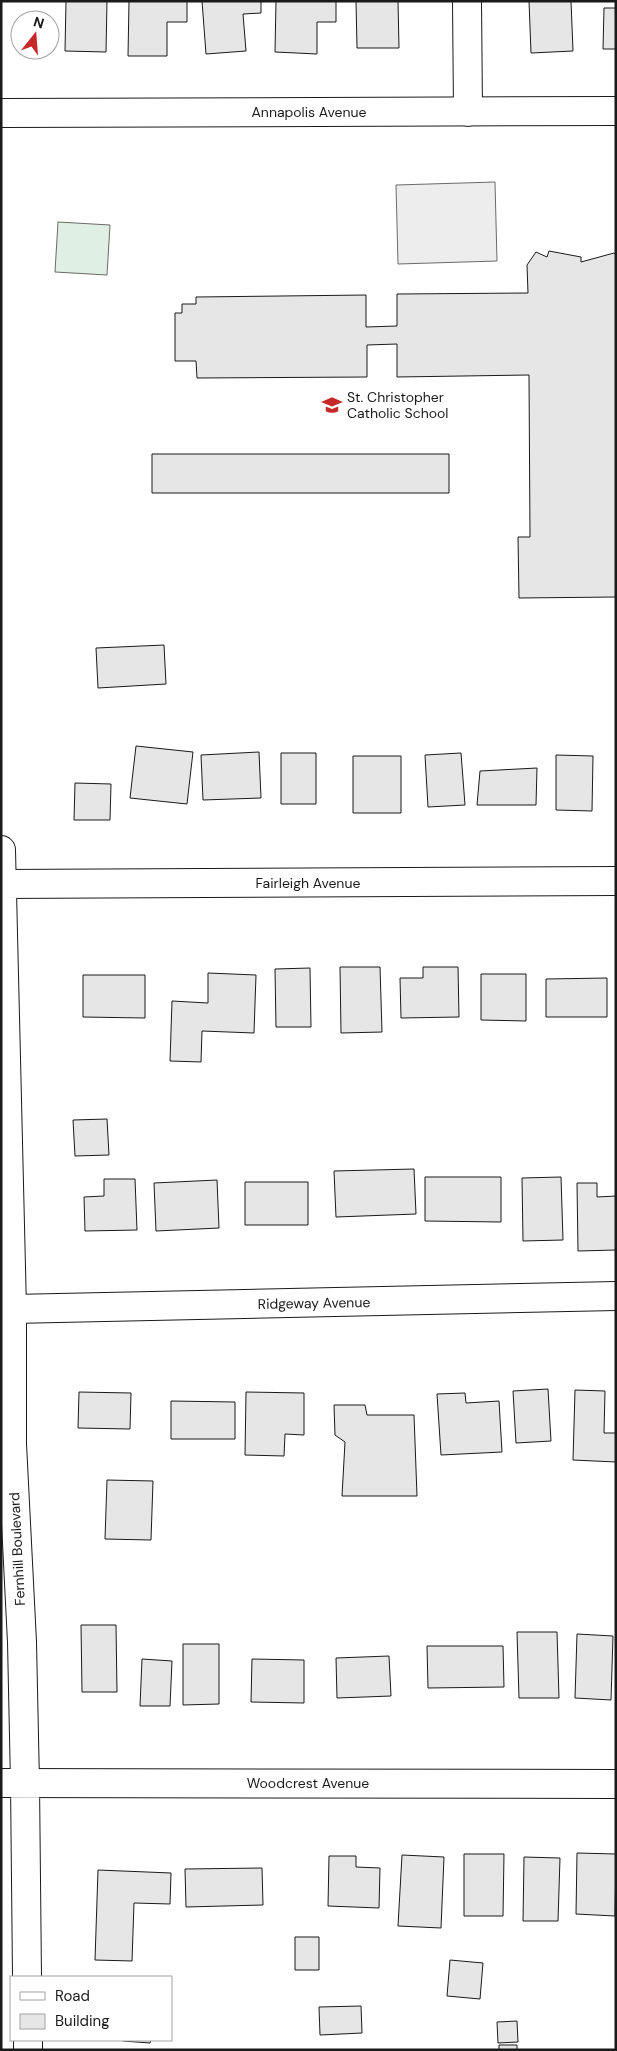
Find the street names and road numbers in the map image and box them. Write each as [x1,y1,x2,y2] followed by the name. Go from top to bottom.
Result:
[252,103,366,121] street label: Annapolis Avenue
[256,874,360,892] street label: Fairleigh Avenue
[258,1293,370,1313] street label: Ridgeway Avenue
[5,1492,29,1606] street label: Fernhill Boulevard
[247,1774,369,1792] street label: Woodcrest Avenue

